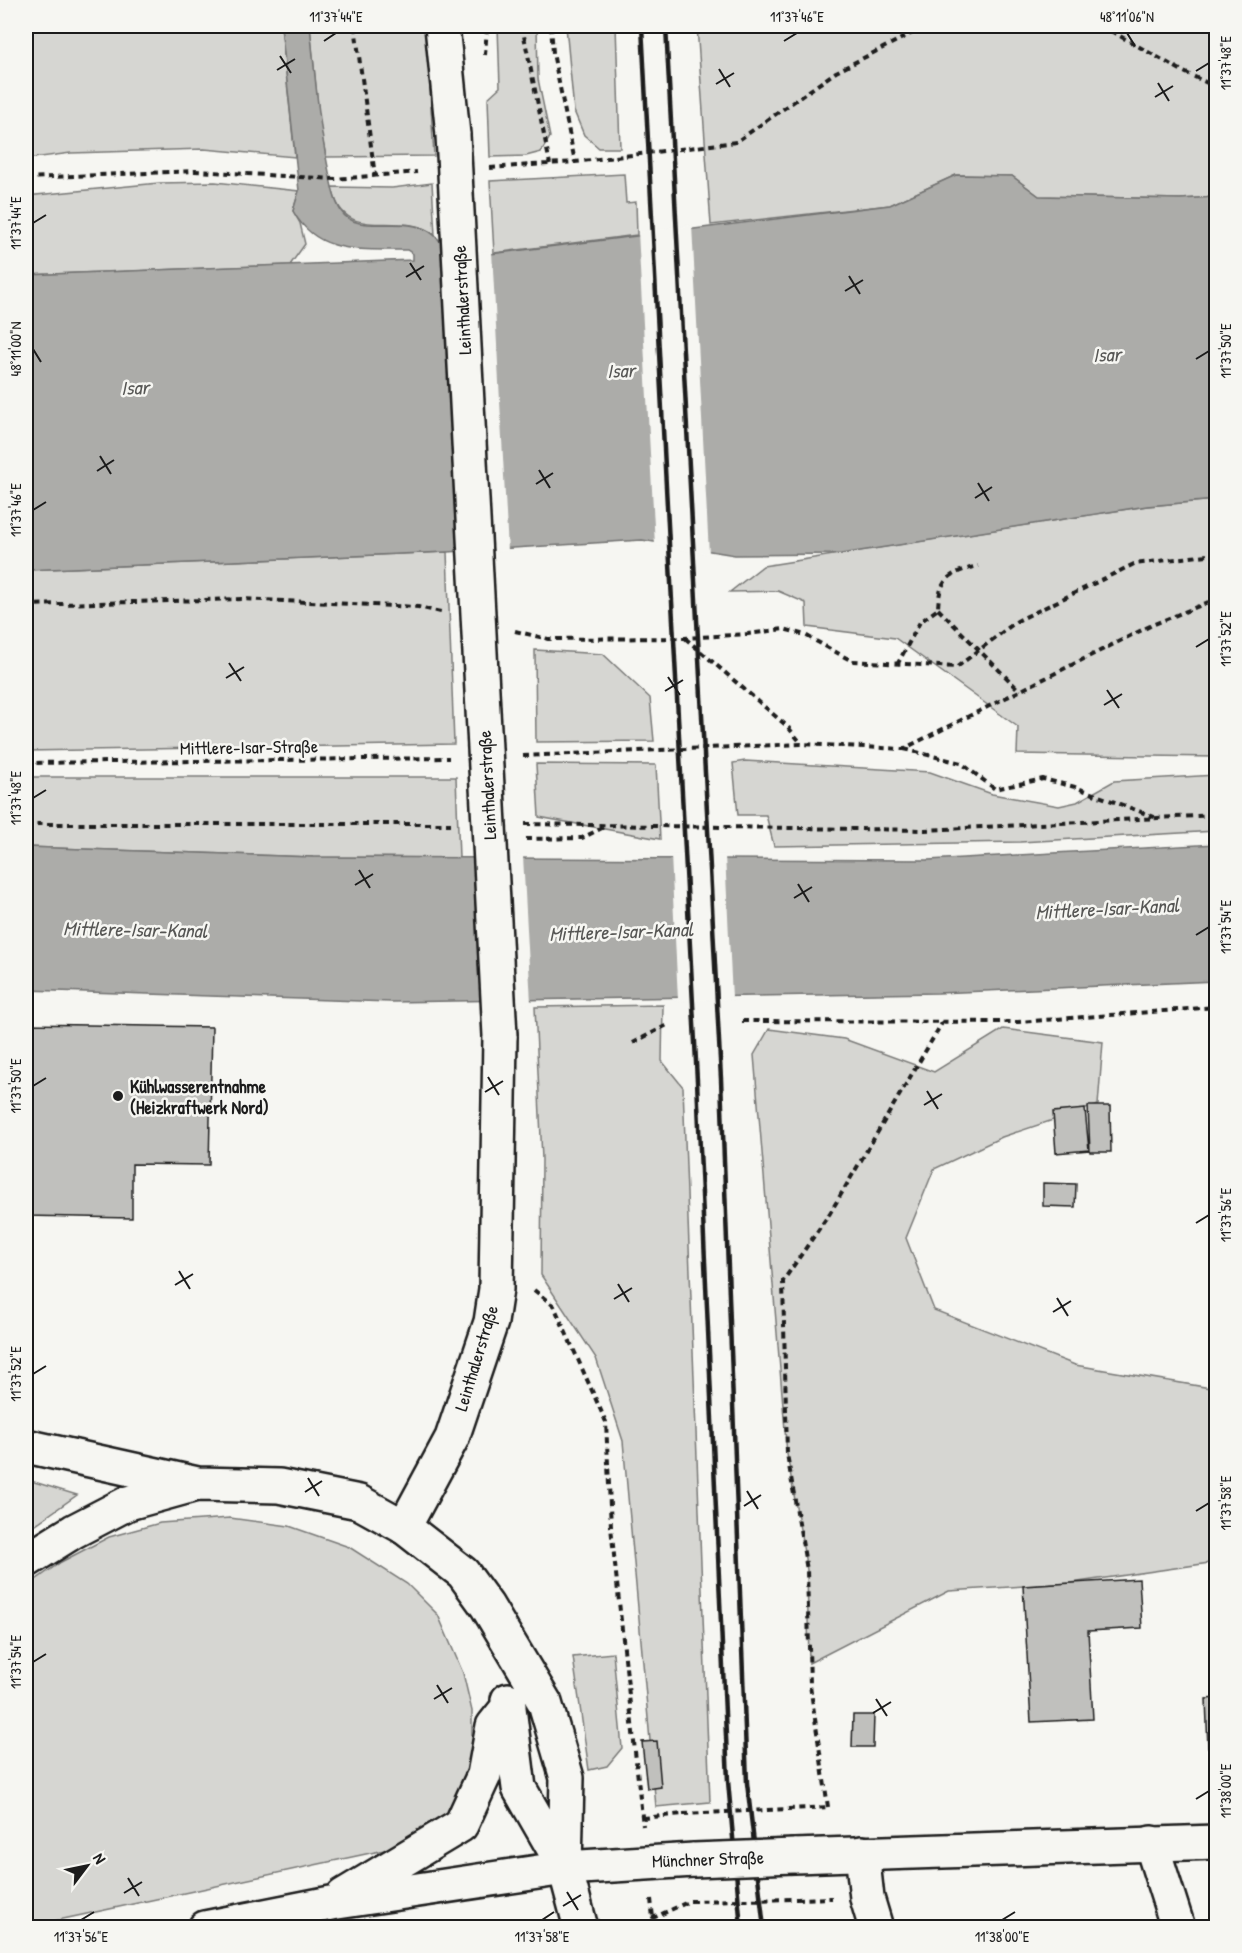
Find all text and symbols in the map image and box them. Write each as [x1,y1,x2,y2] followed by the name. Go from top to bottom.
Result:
[309,6,363,27] text: 11°37'44"E
[770,6,824,27] text: 11°37'46"E
[1100,6,1154,27] text: 48°11'06"N
[1215,36,1236,90] text: 11°37'48"E
[5,196,26,250] text: 11°37'44"E
[447,245,477,355] street label: Leinthalerstraße
[5,322,26,376] text: 48°11'00"N
[1215,323,1236,379] text: 11°37'50"E
[1093,340,1124,368] water label: Isar
[607,356,638,384] water label: Isar
[121,373,152,401] water label: Isar
[5,483,26,537] text: 11°37'46"E
[1215,611,1236,667] text: 11°37'52"E
[472,730,502,840] street label: Leinthalerstraße
[180,733,318,761] street label: Mittlere-Isar-Straße
[5,771,26,825] text: 11°37'48"E
[1035,891,1181,925] water label: Mittlere-Isar-Kanal
[1215,900,1236,954] text: 11°37'54"E
[63,914,209,944] water label: Mittlere-Isar-Kanal
[549,915,695,947] water label: Mittlere-Isar-Kanal
[5,1058,26,1114] text: 11°37'50"E
[130,1074,269,1120] place label: Kühlwasserentnahme (Heizkraftwerk Nord)
[111,1089,125,1103] marker: Kühlwasserentnahme (Heizkraftwerk Nord)
[1215,1187,1236,1242] text: 11°37'56"E
[448,1302,504,1414] street label: Leinthalerstraße
[5,1346,26,1402] text: 11°37'52"E
[1215,1475,1236,1531] text: 11°37'58"E
[5,1635,26,1689] text: 11°37'54"E
[1215,1763,1236,1818] text: 11°38'00"E
[57,1836,117,1896] north arrow
[652,1845,764,1873] street label: Münchner Straße
[88,1849,112,1868] text: N
[54,1926,109,1947] text: 11°37'56"E
[515,1926,570,1947] text: 11°37'58"E
[975,1926,1030,1947] text: 11°38'00"E

